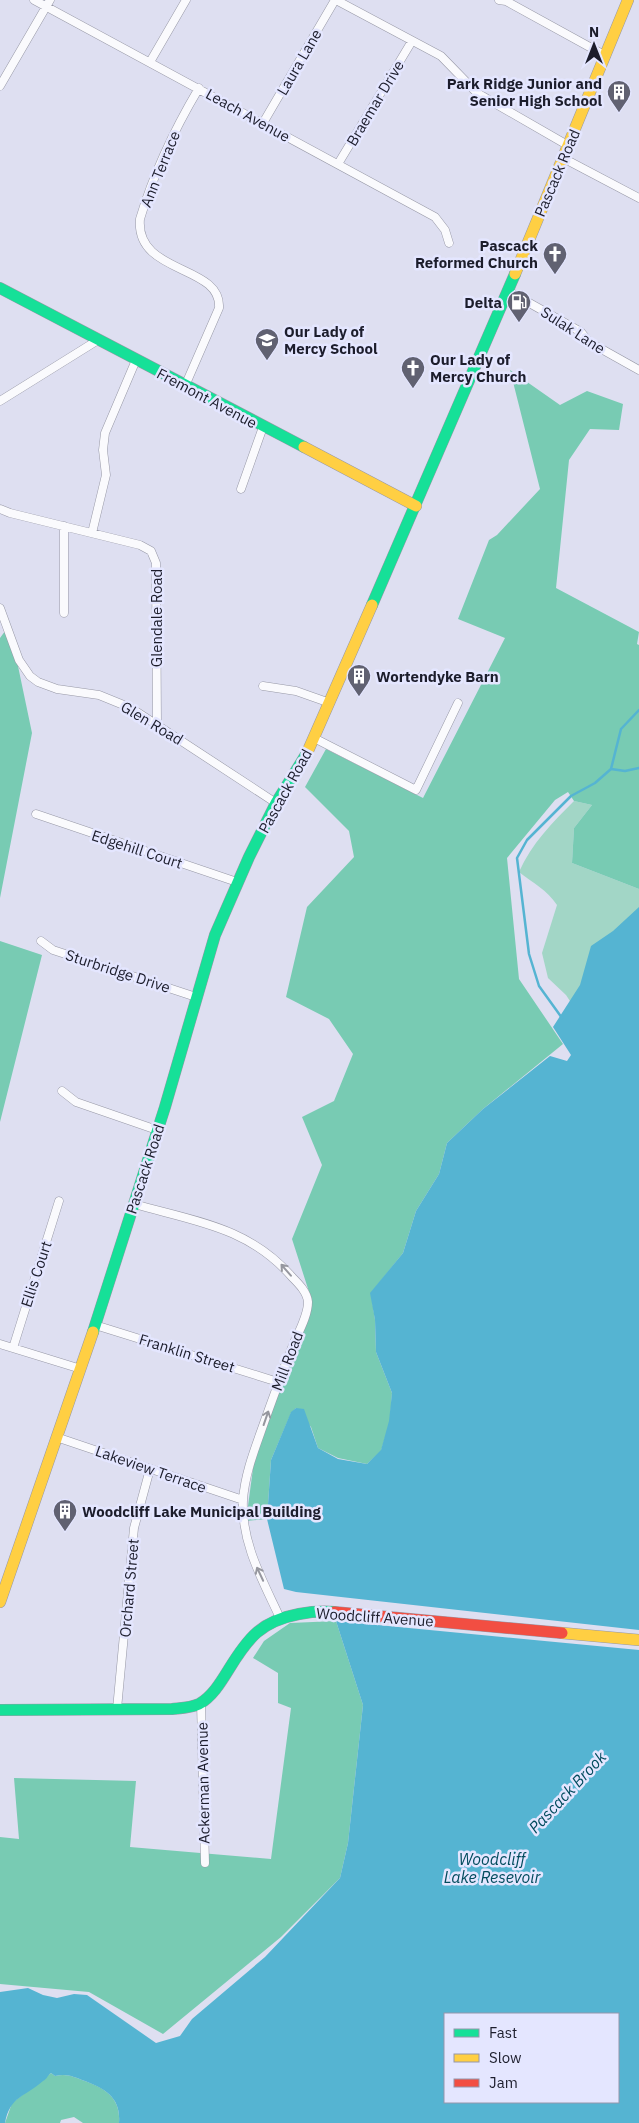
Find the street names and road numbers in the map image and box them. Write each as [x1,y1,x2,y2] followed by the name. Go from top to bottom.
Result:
[272,26,326,98] street label: Laura Lane
[342,57,408,149] street label: Braemar Drive
[203,84,293,146] street label: Leach Avenue
[530,126,584,220] street label: Pascack Road
[136,128,184,210] street label: Ann Terrace
[537,302,609,358] street label: Sulak Lane
[154,364,260,432] street label: Fremont Avenue
[147,569,166,667] street label: Glendale Road
[117,697,187,749] street label: Glen Road
[254,746,316,836] street label: Pascack Road
[89,825,185,873] street label: Edgehill Court
[63,945,173,997] street label: Sturbridge Drive
[122,1122,168,1216] street label: Pascack Road
[16,1238,56,1310] street label: Ellis Court
[137,1329,237,1377] street label: Franklin Street
[267,1329,307,1393] street label: Mill Road
[93,1441,209,1497] street label: Lakeview Terrace
[115,1538,143,1638] street label: Orchard Street
[316,1603,434,1631] street label: Woodcliff Avenue
[192,1722,214,1844] street label: Ackerman Avenue

